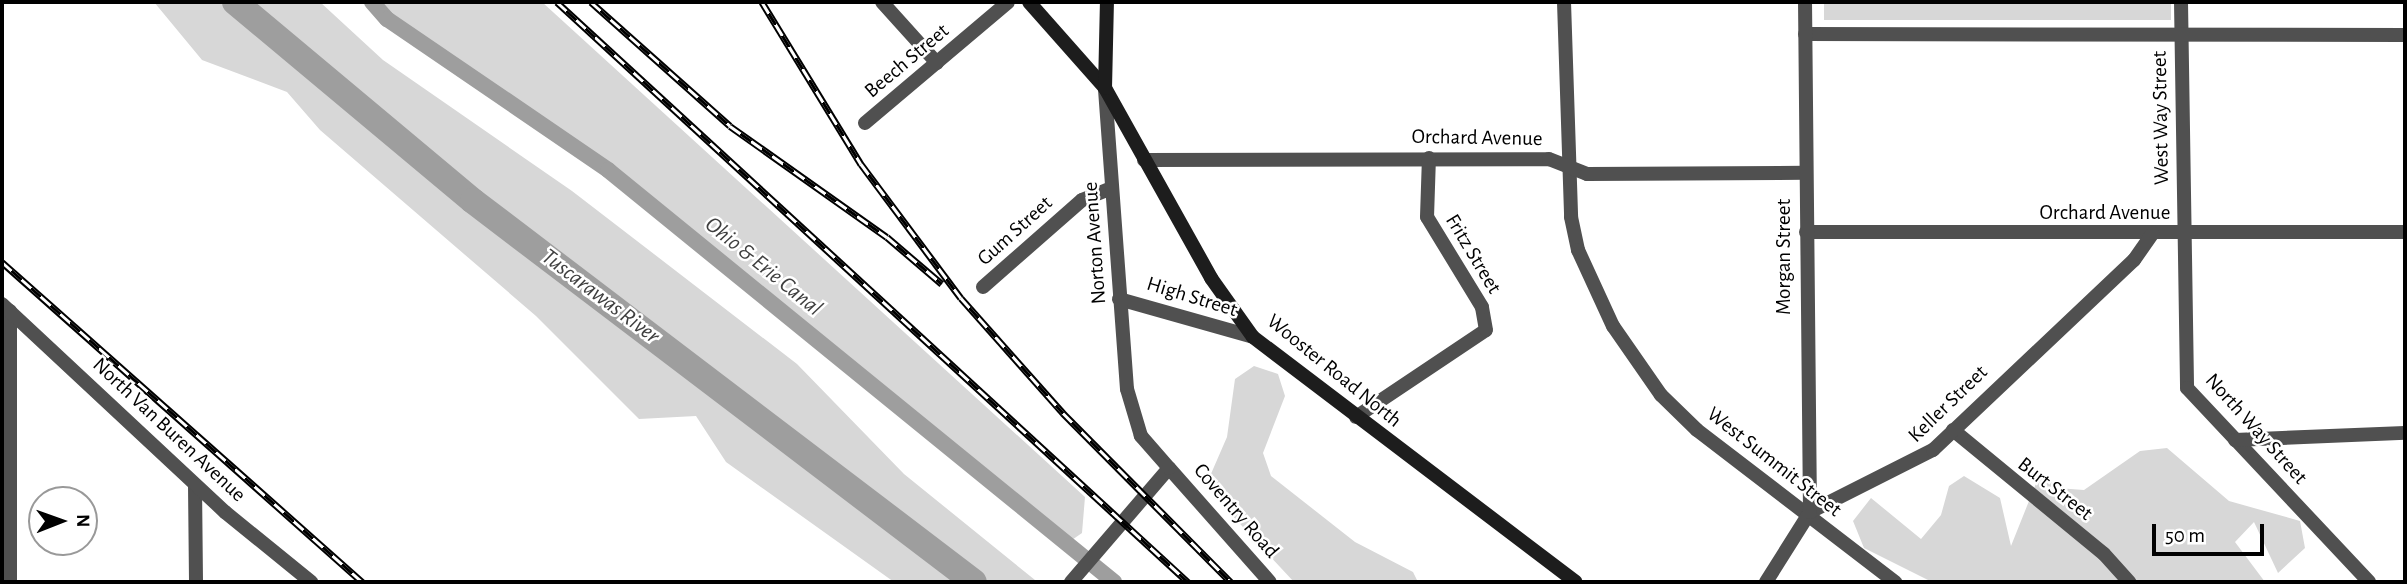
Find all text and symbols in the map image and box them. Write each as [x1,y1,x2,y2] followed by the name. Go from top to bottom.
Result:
[860,18,954,104] street label: Beech Street
[2147,51,2175,185] street label: West Way Street
[1411,124,1543,152] street label: Orchard Avenue
[1078,181,1112,305] street label: Norton Avenue
[972,191,1058,271] street label: Gum Street
[1771,199,1797,315] street label: Morgan Street
[2040,200,2170,226] street label: Orchard Avenue
[1439,210,1507,298] street label: Fritz Street
[699,211,827,323] water label: Ohio & Erie Canal
[536,244,664,350] water label: Tuscarawas River
[1144,271,1240,323] street label: High Street
[1261,309,1407,433] street label: Wooster Road North
[87,353,251,507] street label: North Van Buren Avenue
[1903,360,1993,448] street label: Keller Street
[2200,368,2312,490] street label: North Way Street
[1702,402,1846,522] street label: West Summit Street
[2013,452,2097,526] street label: Burt Street
[1188,458,1284,564] street label: Coventry Road
[28,486,98,556] north arrow
[2155,510,2267,554] scale bar
[73,514,92,527] text: N
[2165,525,2205,546] text: 50 m

